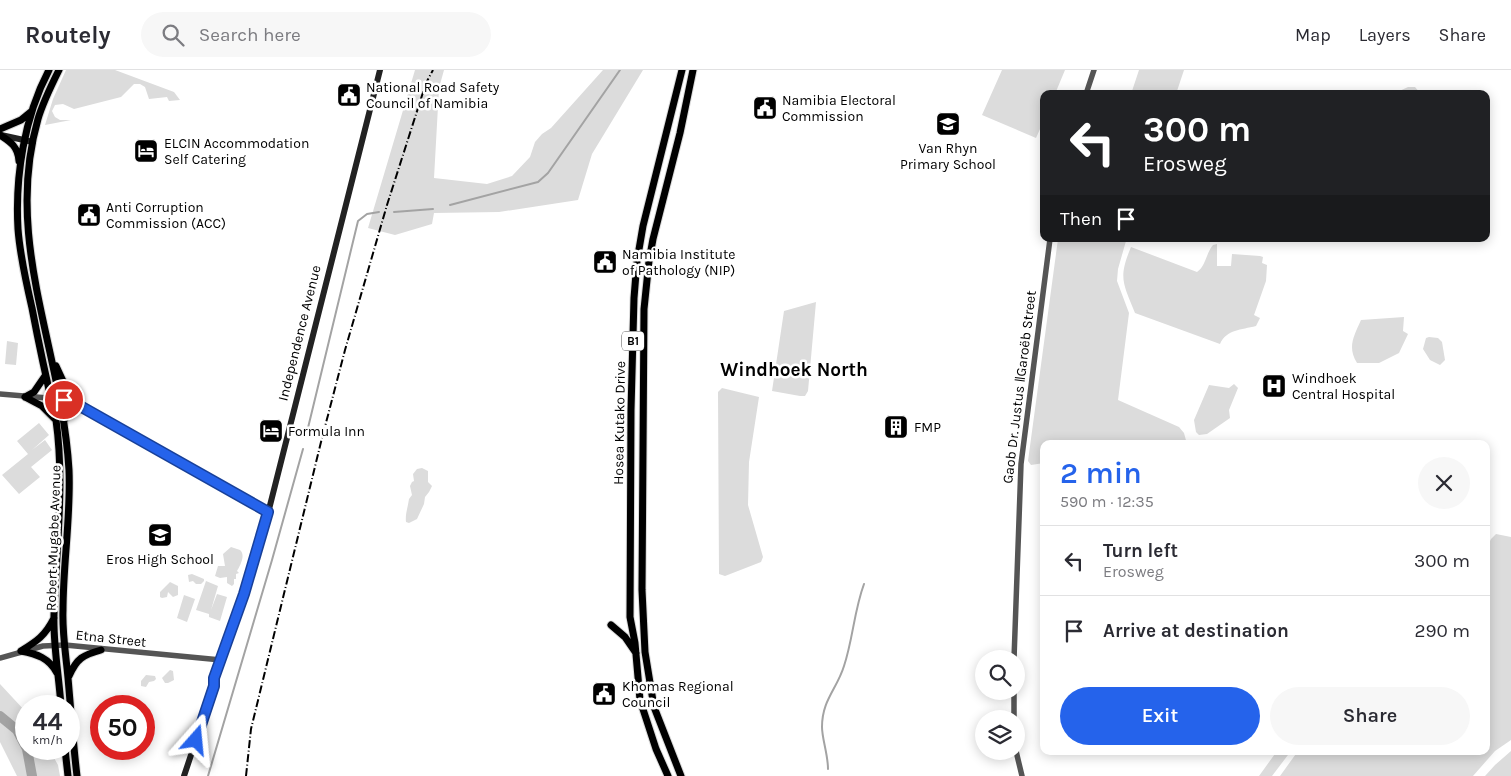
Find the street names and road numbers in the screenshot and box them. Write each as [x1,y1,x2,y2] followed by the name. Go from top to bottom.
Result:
[274,263,325,403] street label: Independence Avenue
[999,290,1040,485] street label: Gaob Dr. Justus ǁGaroëb Street
[622,332,644,350] road number: B1
[610,361,629,485] street label: Hosea Kutako Drive
[42,465,65,611] street label: Robert Mugabe Avenue
[75,626,147,651] street label: Etna Street

